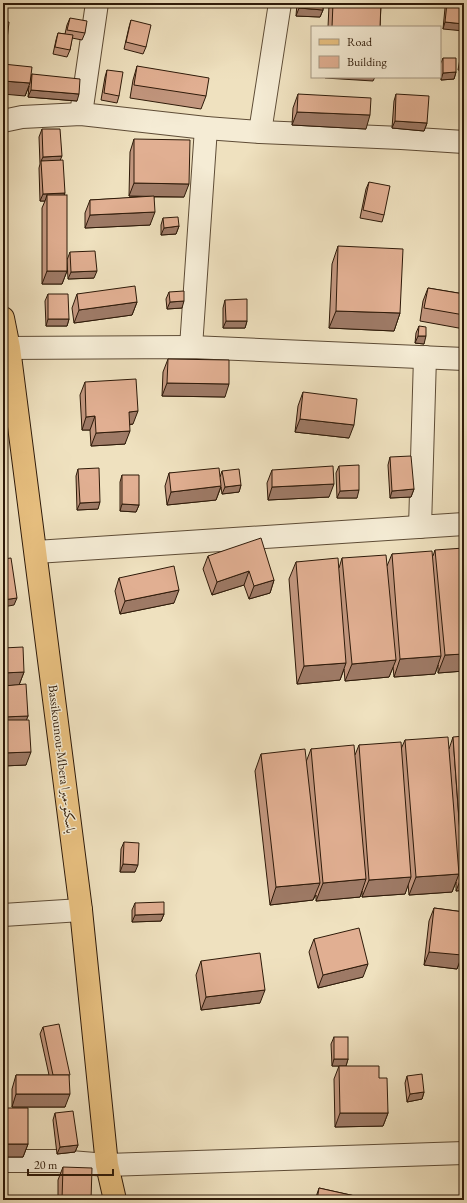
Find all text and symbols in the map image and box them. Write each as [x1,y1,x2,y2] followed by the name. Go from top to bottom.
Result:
[311,26,441,78] legend
[347,34,373,50] text: Road
[347,54,388,70] text: Building
[44,684,80,834] street label: Bassikounou-Mbera باسكنو-مبرا
[28,1151,113,1177] scale bar
[34,1157,58,1173] text: 20 m

